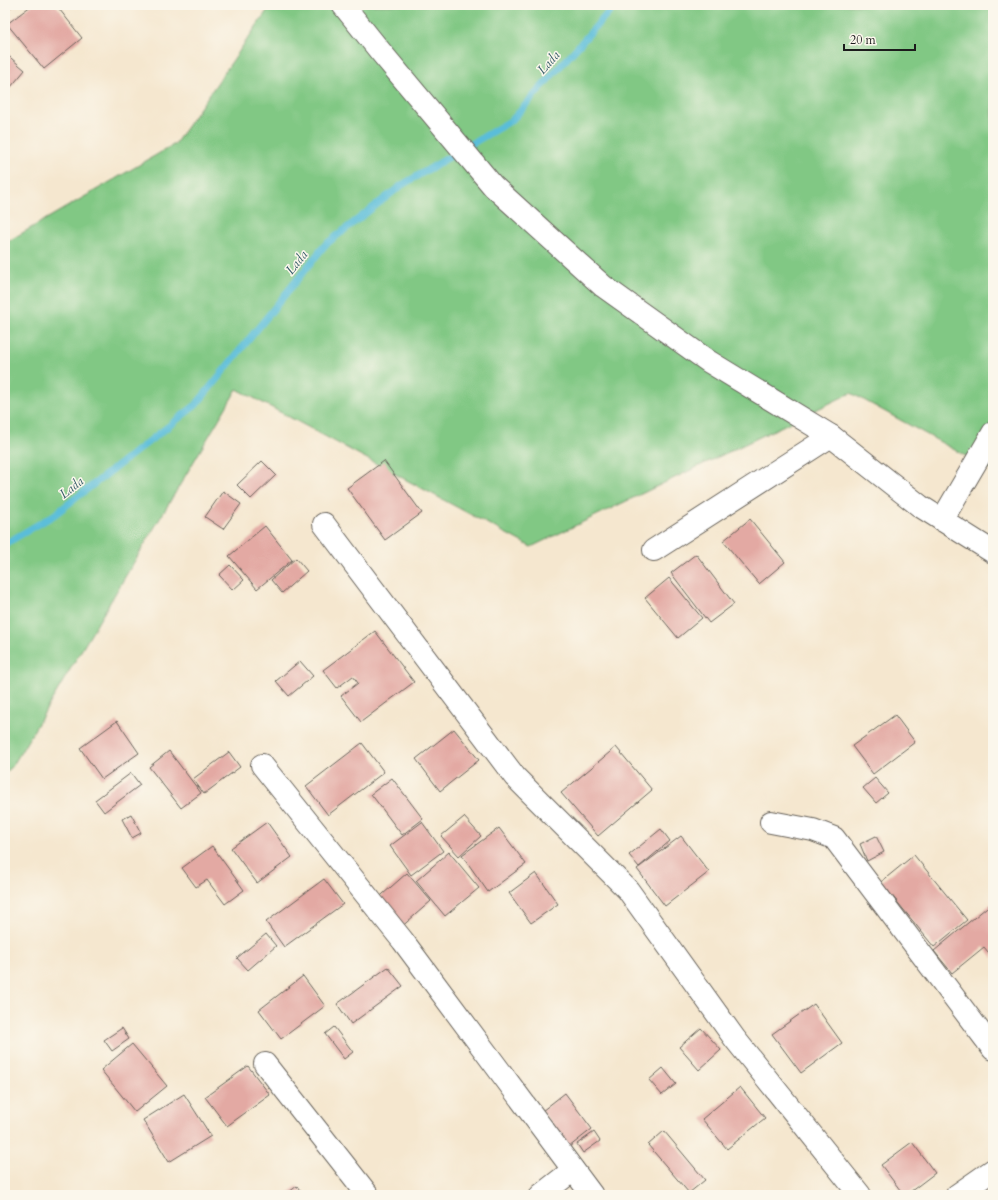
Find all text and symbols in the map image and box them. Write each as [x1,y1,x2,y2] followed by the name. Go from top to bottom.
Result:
[844,26,915,52] scale bar
[850,32,877,48] text: 20 m
[533,47,564,78] water label: Lada
[282,247,312,278] water label: Lada
[56,473,88,503] water label: Lada

